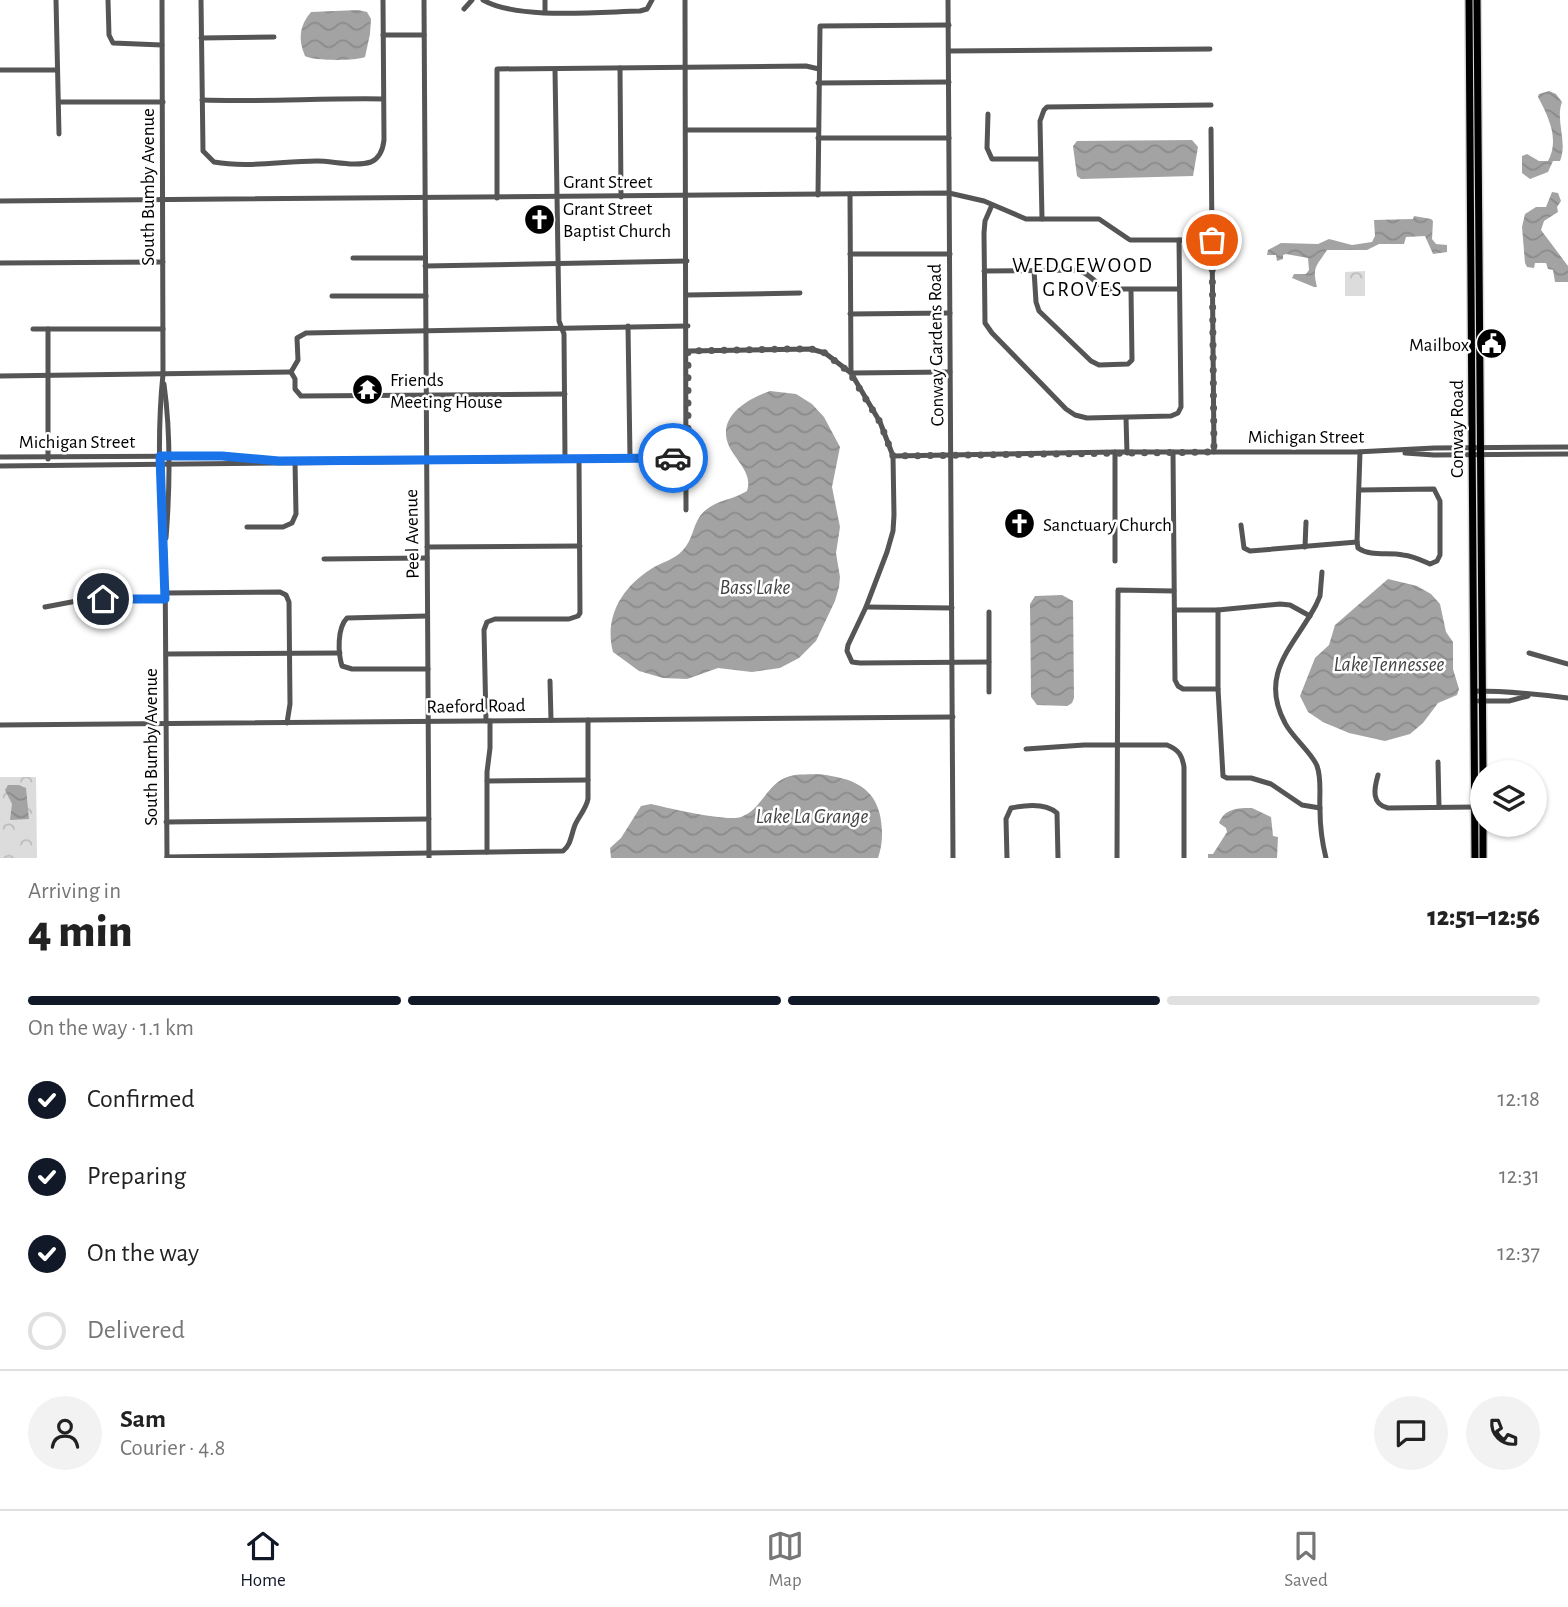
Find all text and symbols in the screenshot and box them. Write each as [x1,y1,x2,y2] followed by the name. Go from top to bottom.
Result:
[139,108,158,266] street label: South Bumby Avenue
[563,173,653,192] street label: Grant Street
[563,200,671,241] place label: Grant Street Baptist Church
[523,202,557,236] church icon: Grant Street Baptist Church
[1182,210,1242,270] pin
[1193,221,1231,259] icon: bag
[1012,255,1154,300] district label: WEDGEWOOD GROVES
[926,263,947,426] street label: Conway Gardens Road
[1475,327,1509,361] public building icon: Mailbox
[1409,336,1469,355] place label: Mailbox
[390,371,502,412] place label: Friends Meeting House
[350,373,384,407] temple icon: Friends Meeting House
[1448,380,1467,478] street label: Conway Road
[638,423,708,493] courier
[1248,428,1364,447] street label: Michigan Street
[19,433,135,452] street label: Michigan Street
[654,439,692,477] icon: car
[402,489,423,579] street label: Peel Avenue
[1003,507,1037,541] church icon: Sanctuary Church
[1043,516,1172,535] place label: Sanctuary Church
[73,569,133,629] pin
[720,577,791,598] water label: Bass Lake
[84,580,122,618] icon: home
[1333,654,1445,675] water label: Lake Tennessee
[142,668,161,826] street label: South Bumby Avenue
[426,696,526,717] street label: Raeford Road
[1470,760,1547,837] map controls
[1470,760,1547,837] button: layers
[755,806,869,827] water label: Lake La Grange
[28,880,121,903] text: Arriving in
[1427,904,1540,930] text: 12:51–12:56
[28,909,133,955] text: 4 min
[28,1017,194,1040] text: On the way · 1.1 km
[28,1081,66,1119] icon: check
[87,1086,195,1112] text: Confirmed
[1498,1088,1540,1111] text: 12:18
[28,1158,66,1196] icon: check
[87,1163,186,1189] text: Preparing
[1499,1165,1540,1188] text: 12:31
[28,1235,66,1273] icon: check
[87,1240,199,1266] text: On the way
[1497,1242,1540,1265] text: 12:37
[87,1317,185,1343] text: Delivered
[28,1396,102,1470] button: person
[1374,1396,1448,1470] button: chat
[1466,1396,1540,1470] button: phone
[120,1406,166,1432] text: Sam
[120,1437,225,1460] text: Courier · 4.8
[240,1527,286,1592] tab: Home
[766,1527,804,1592] tab: Map
[1284,1527,1328,1592] tab: Saved

